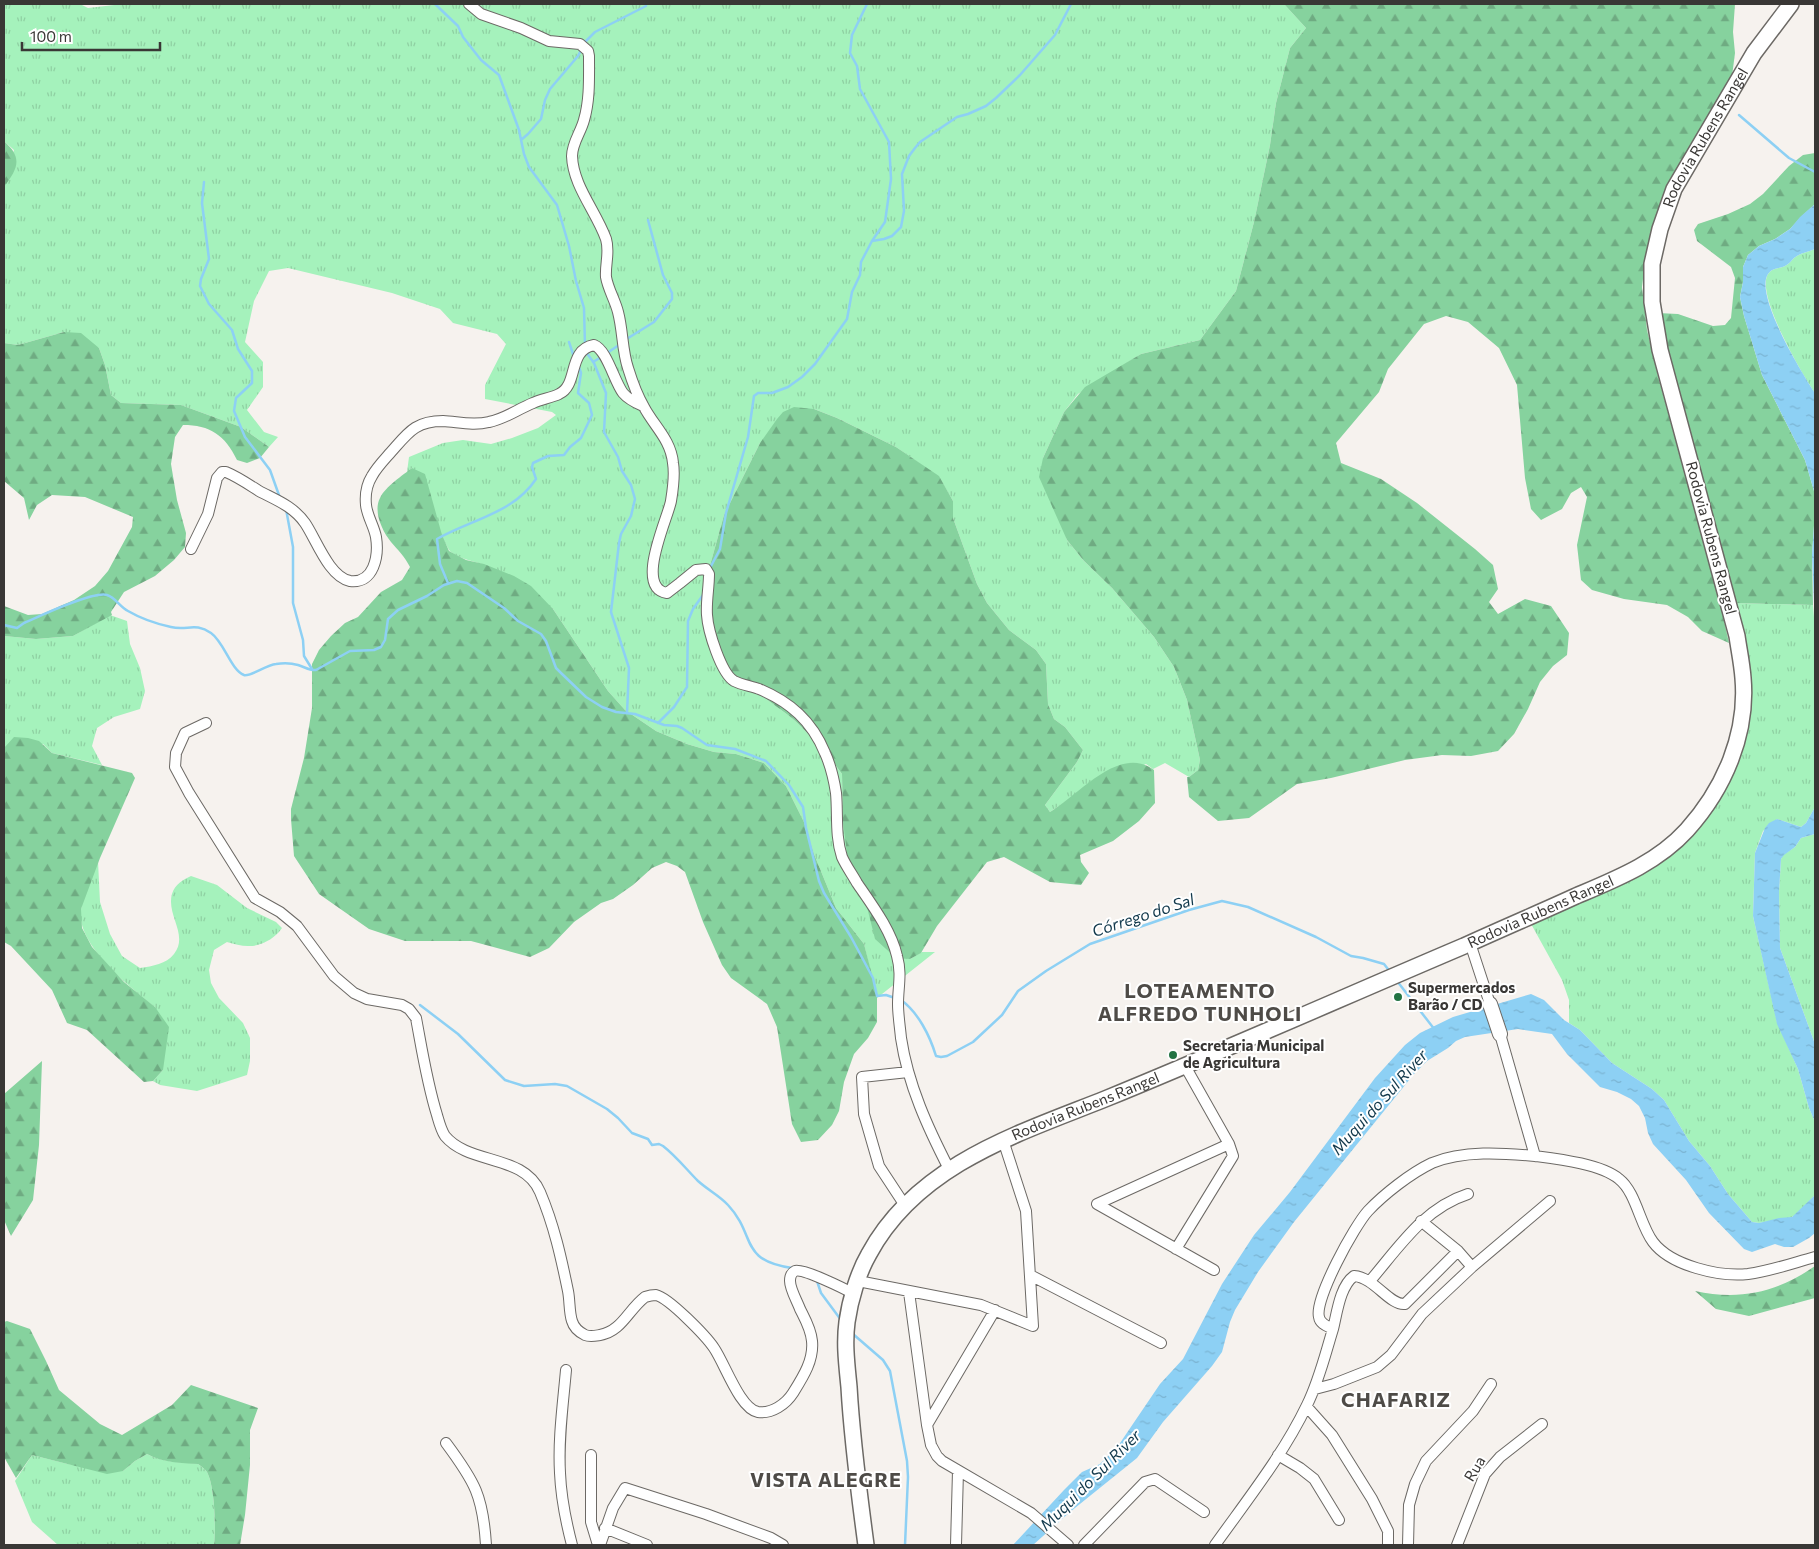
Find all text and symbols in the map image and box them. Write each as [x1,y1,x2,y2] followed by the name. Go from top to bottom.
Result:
[22,20,160,52] scale bar
[30,27,72,45] text: 100 m
[1658,64,1751,210] street label: Rodovia Rubens Rangel
[1683,459,1741,616] street label: Rodovia Rubens Rangel
[1464,871,1616,951] street label: Rodovia Rubens Rangel
[1089,889,1197,940] water label: Córrego do Sal
[1098,978,1302,1025] district label: LOTEAMENTO ALFREDO TUNHOLI
[1408,978,1515,1013] place label: Supermercados Barão / CD
[1392,991,1404,1003] marker: Supermercados Barão / CD
[1183,1036,1324,1071] place label: Secretaria Municipal de Agricultura
[1327,1045,1431,1158] water label: Muqui do Sul River
[1167,1049,1179,1061] marker: Secretaria Municipal de Agricultura
[1008,1068,1162,1144] street label: Rodovia Rubens Rangel
[1341,1387,1451,1411] district label: CHAFARIZ
[1035,1425,1144,1534] water label: Muqui do Sul River
[1460,1453,1489,1484] street label: Rua
[750,1467,902,1491] district label: VISTA ALEGRE

